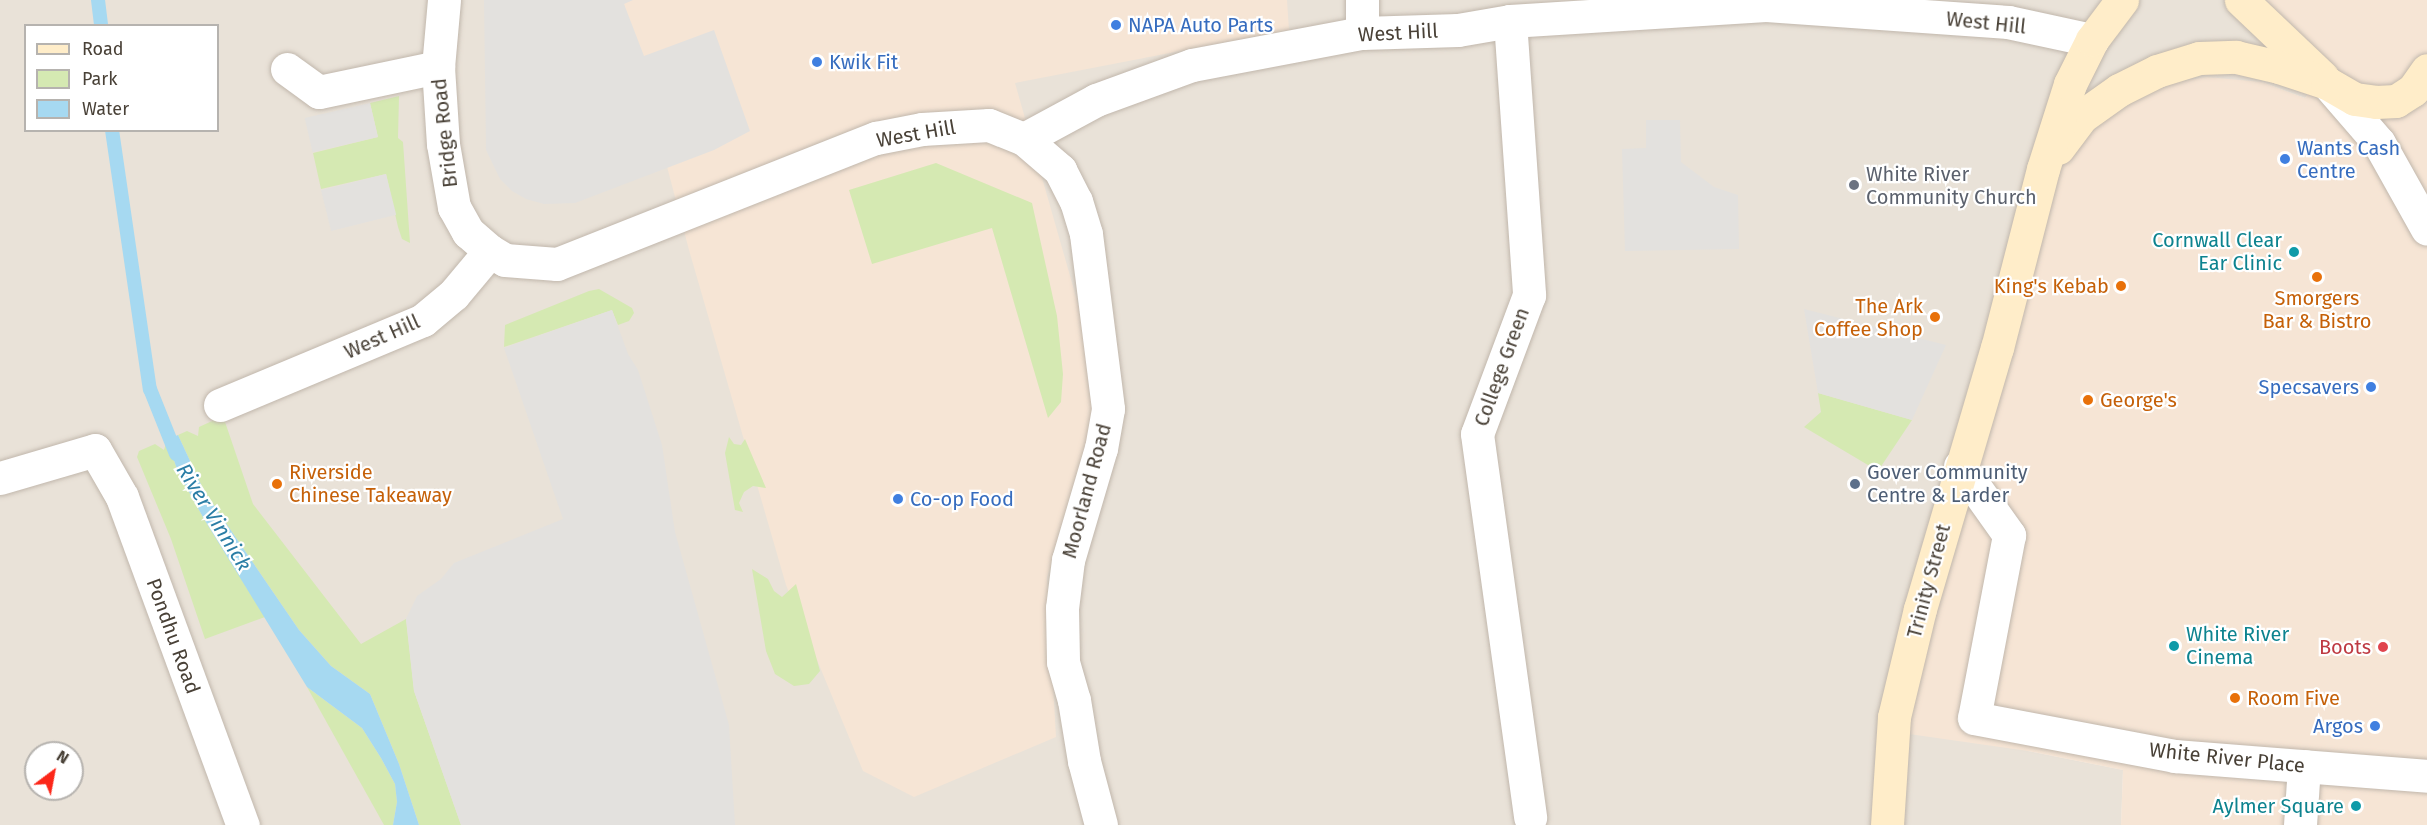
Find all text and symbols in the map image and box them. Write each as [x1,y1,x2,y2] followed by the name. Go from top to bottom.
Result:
[1945,7,2027,39] street label: West Hill
[1128,13,1273,37] place label: NAPA Auto Parts
[1109,18,1123,32] marker: NAPA Auto Parts
[1357,19,1439,47] street label: West Hill
[24,24,219,132] legend
[82,38,124,60] text: Road
[829,50,898,74] place label: Kwik Fit
[810,55,824,69] marker: Kwik Fit
[82,68,117,90] text: Park
[427,77,463,189] street label: Bridge Road
[82,98,129,120] text: Water
[875,115,957,153] street label: West Hill
[2297,136,2400,183] place label: Wants Cash Centre
[2278,152,2292,166] marker: Wants Cash Centre
[1866,162,2037,209] place label: White River Community Church
[1847,178,1861,192] marker: White River Community Church
[2152,228,2282,275] place label: Cornwall Clear Ear Clinic
[2287,245,2301,259] marker: Cornwall Clear Ear Clinic
[2310,270,2324,284] marker: Smorgers Bar & Bistro
[1994,274,2109,298] place label: King's Kebab
[2114,279,2128,293] marker: King's Kebab
[2262,286,2372,333] place label: Smorgers Bar & Bistro
[1814,294,1923,341] place label: The Ark Coffee Shop
[1469,304,1535,430] street label: College Green
[341,310,423,364] street label: West Hill
[1928,310,1942,324] marker: The Ark Coffee Shop
[2259,375,2359,399] place label: Specsavers
[2364,380,2378,394] marker: Specsavers
[2100,388,2177,412] place label: George's
[2081,393,2095,407] marker: George's
[1058,421,1116,561] street label: Moorland Road
[171,459,257,575] water label: River Vinnick
[289,460,452,507] place label: Riverside Chinese Takeaway
[1867,460,2028,507] place label: Gover Community Centre & Larder
[270,477,284,491] marker: Riverside Chinese Takeaway
[1848,477,1862,491] marker: Gover Community Centre & Larder
[910,487,1014,511] place label: Co-op Food
[891,492,905,506] marker: Co-op Food
[1902,521,1956,641] street label: Trinity Street
[141,575,205,697] street label: Pondhu Road
[2186,622,2289,669] place label: White River Cinema
[2319,635,2371,659] place label: Boots
[2167,639,2181,653] marker: White River Cinema
[2376,640,2390,654] marker: Boots
[2247,686,2340,710] place label: Room Five
[2228,691,2242,705] marker: Room Five
[2313,714,2363,738] place label: Argos
[2368,719,2382,733] marker: Argos
[2148,738,2306,778] street label: White River Place
[24,741,84,801] north arrow
[53,746,72,768] text: N
[2212,794,2344,818] place label: Aylmer Square
[2349,799,2363,813] marker: Aylmer Square

